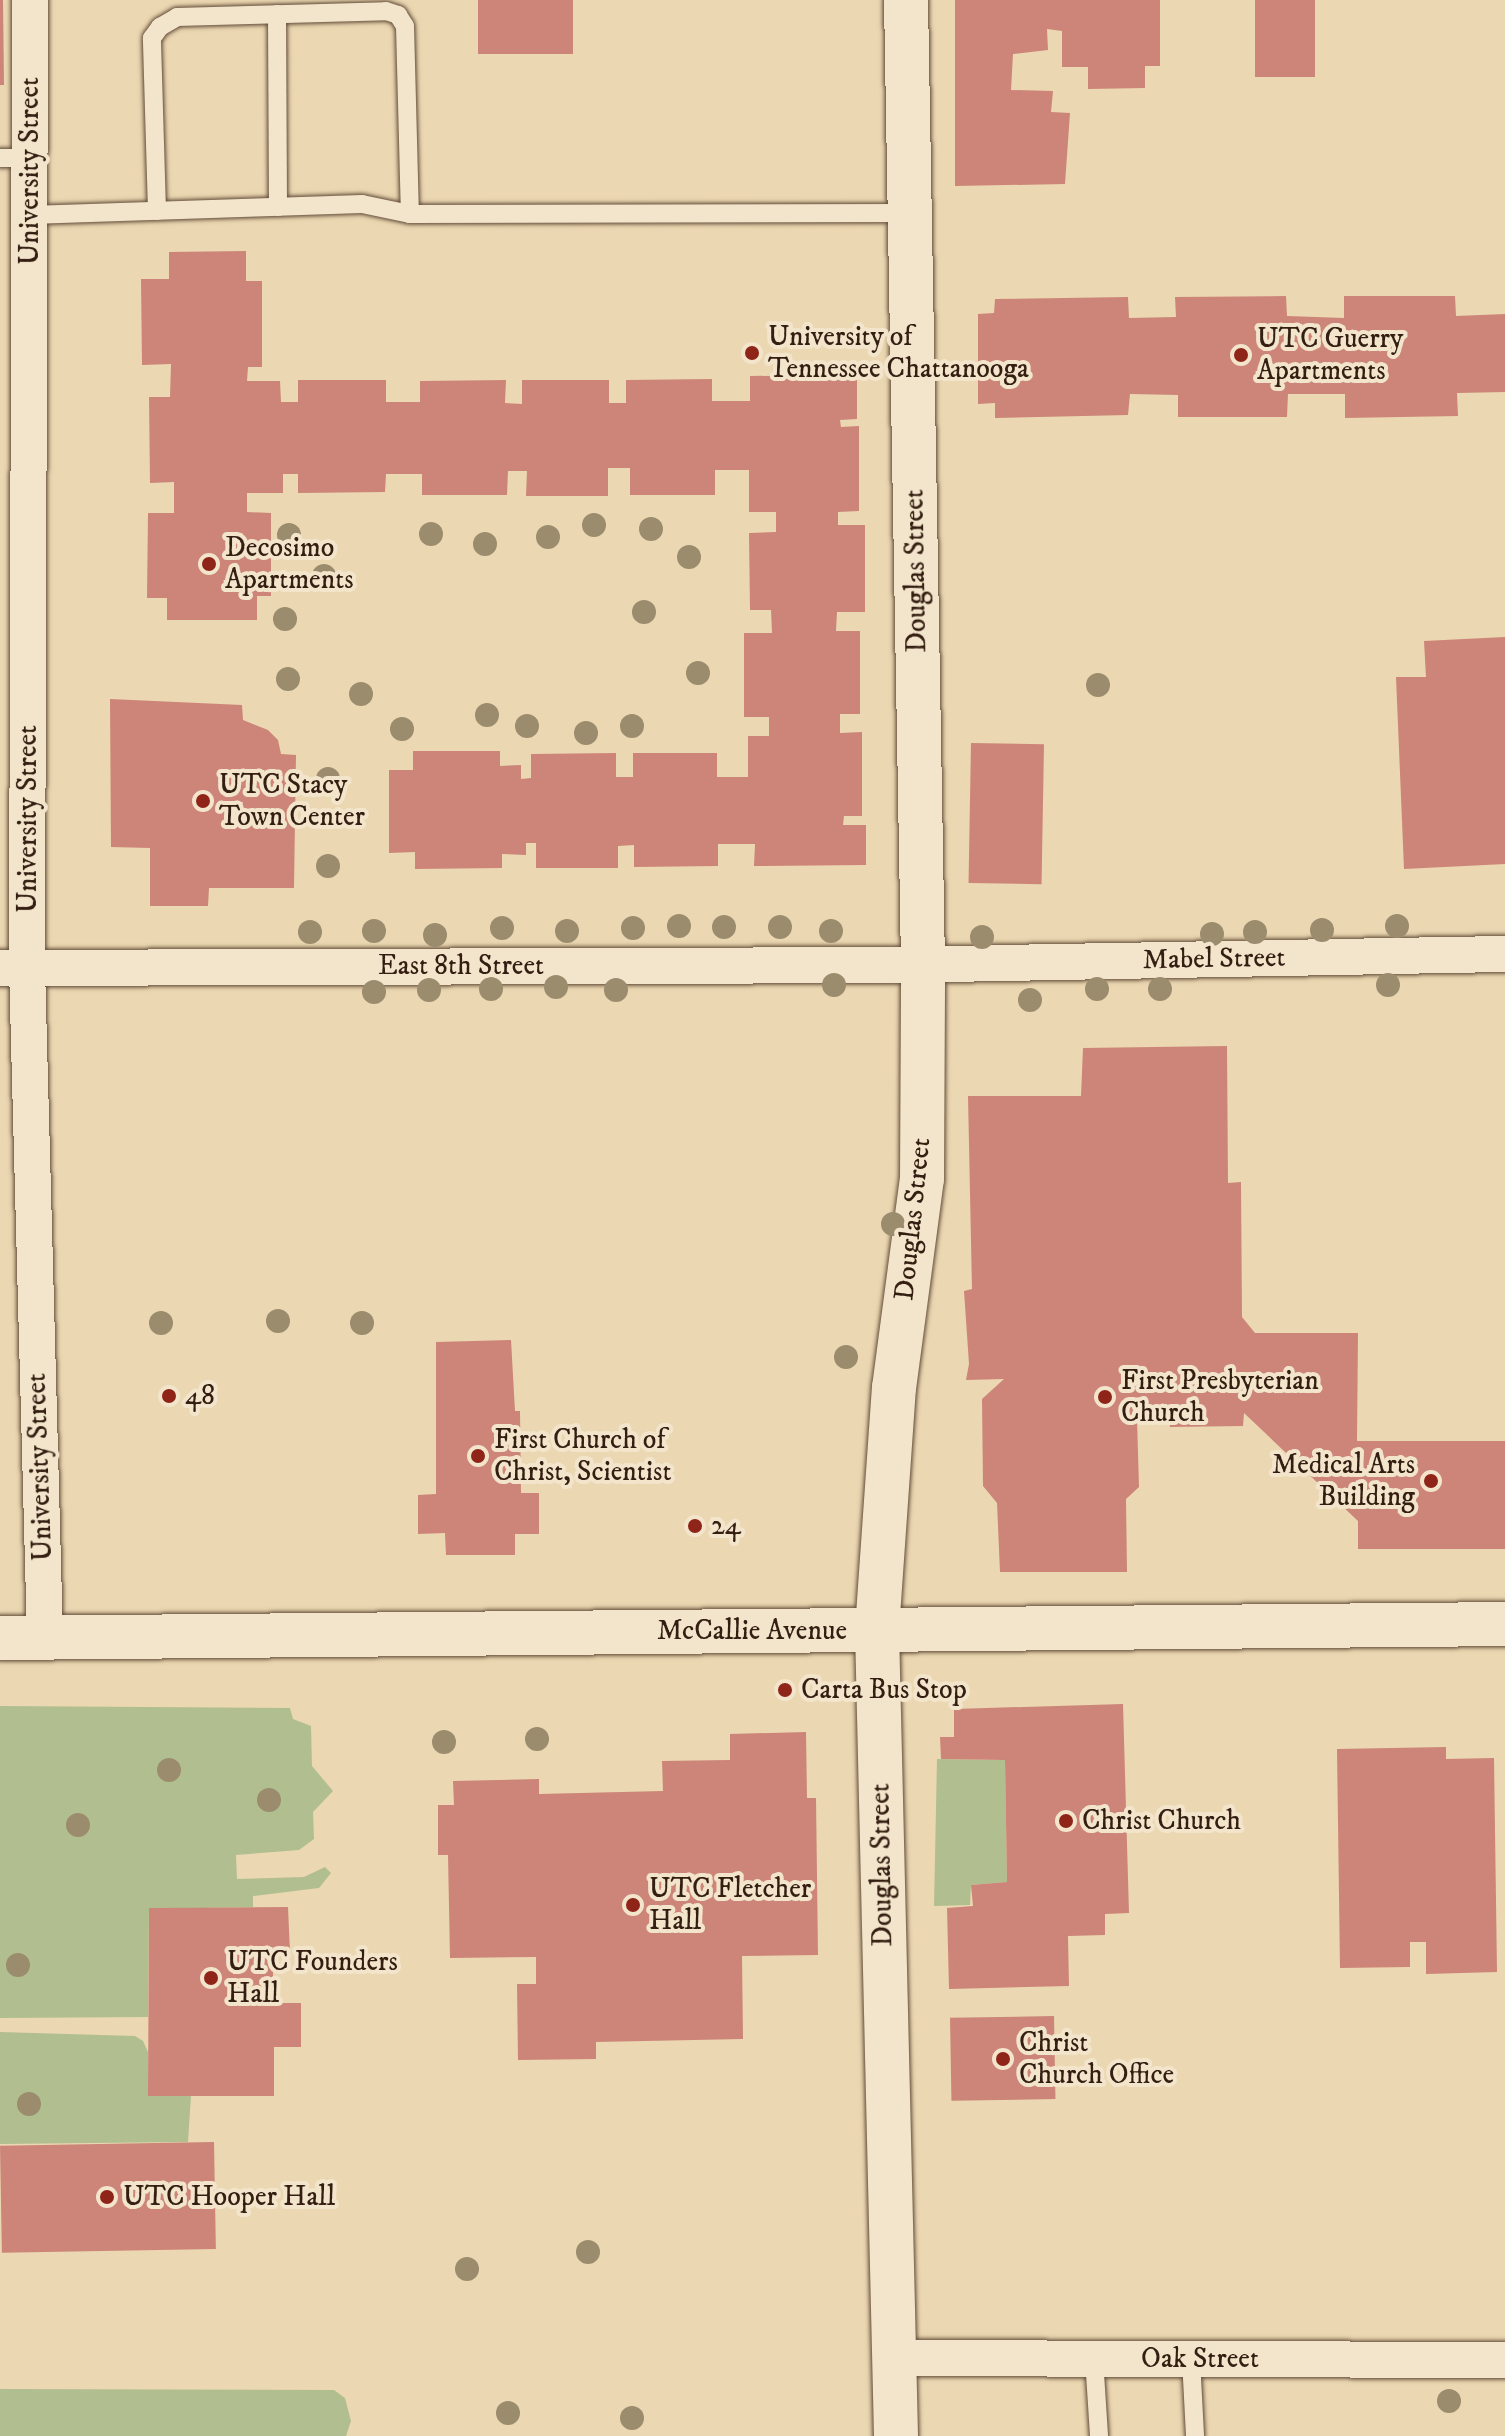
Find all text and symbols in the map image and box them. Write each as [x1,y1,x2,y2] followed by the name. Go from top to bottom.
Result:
[13,77,47,265] street label: University Street
[768,320,1029,386] place label: University of Tennessee Chattanooga
[1257,322,1403,388] place label: UTC Guerry Apartments
[743,344,761,362] marker: University of Tennessee Chattanooga
[1232,346,1250,364] marker: UTC Guerry Apartments
[898,489,934,653] street label: Douglas Street
[225,531,354,597] place label: Decosimo Apartments
[200,555,218,573] marker: Decosimo Apartments
[11,725,45,913] street label: University Street
[219,768,365,834] place label: UTC Stacy Town Center
[194,792,212,810] marker: UTC Stacy Town Center
[1142,941,1286,977] street label: Mabel Street
[378,949,544,983] street label: East 8th Street
[888,1136,938,1302] street label: Douglas Street
[1121,1364,1319,1430] place label: First Presbyterian Church
[20,1372,60,1562] street label: University Street
[185,1379,215,1413] place label: 48
[160,1387,178,1405] marker: 48
[1096,1388,1114,1406] marker: First Presbyterian Church
[494,1423,671,1489] place label: First Church of Christ, Scientist
[469,1447,487,1465] marker: First Church of Christ, Scientist
[1272,1448,1415,1514] place label: Medical Arts Building
[1422,1472,1440,1490] marker: Medical Arts Building
[711,1509,741,1543] place label: 24
[686,1517,704,1535] marker: 24
[657,1614,847,1648] street label: McCallie Avenue
[801,1673,967,1707] place label: Carta Bus Stop
[776,1681,794,1699] marker: Carta Bus Stop
[864,1783,900,1947] street label: Douglas Street
[1082,1804,1241,1838] place label: Christ Church
[1057,1812,1075,1830] marker: Christ Church
[649,1872,811,1938] place label: UTC Fletcher Hall
[624,1896,642,1914] marker: UTC Fletcher Hall
[227,1945,398,2011] place label: UTC Founders Hall
[202,1969,220,1987] marker: UTC Founders Hall
[1019,2026,1174,2092] place label: Christ Church Office
[994,2050,1012,2068] marker: Christ Church Office
[123,2180,335,2214] place label: UTC Hooper Hall
[98,2188,116,2206] marker: UTC Hooper Hall
[1141,2342,1259,2376] street label: Oak Street

